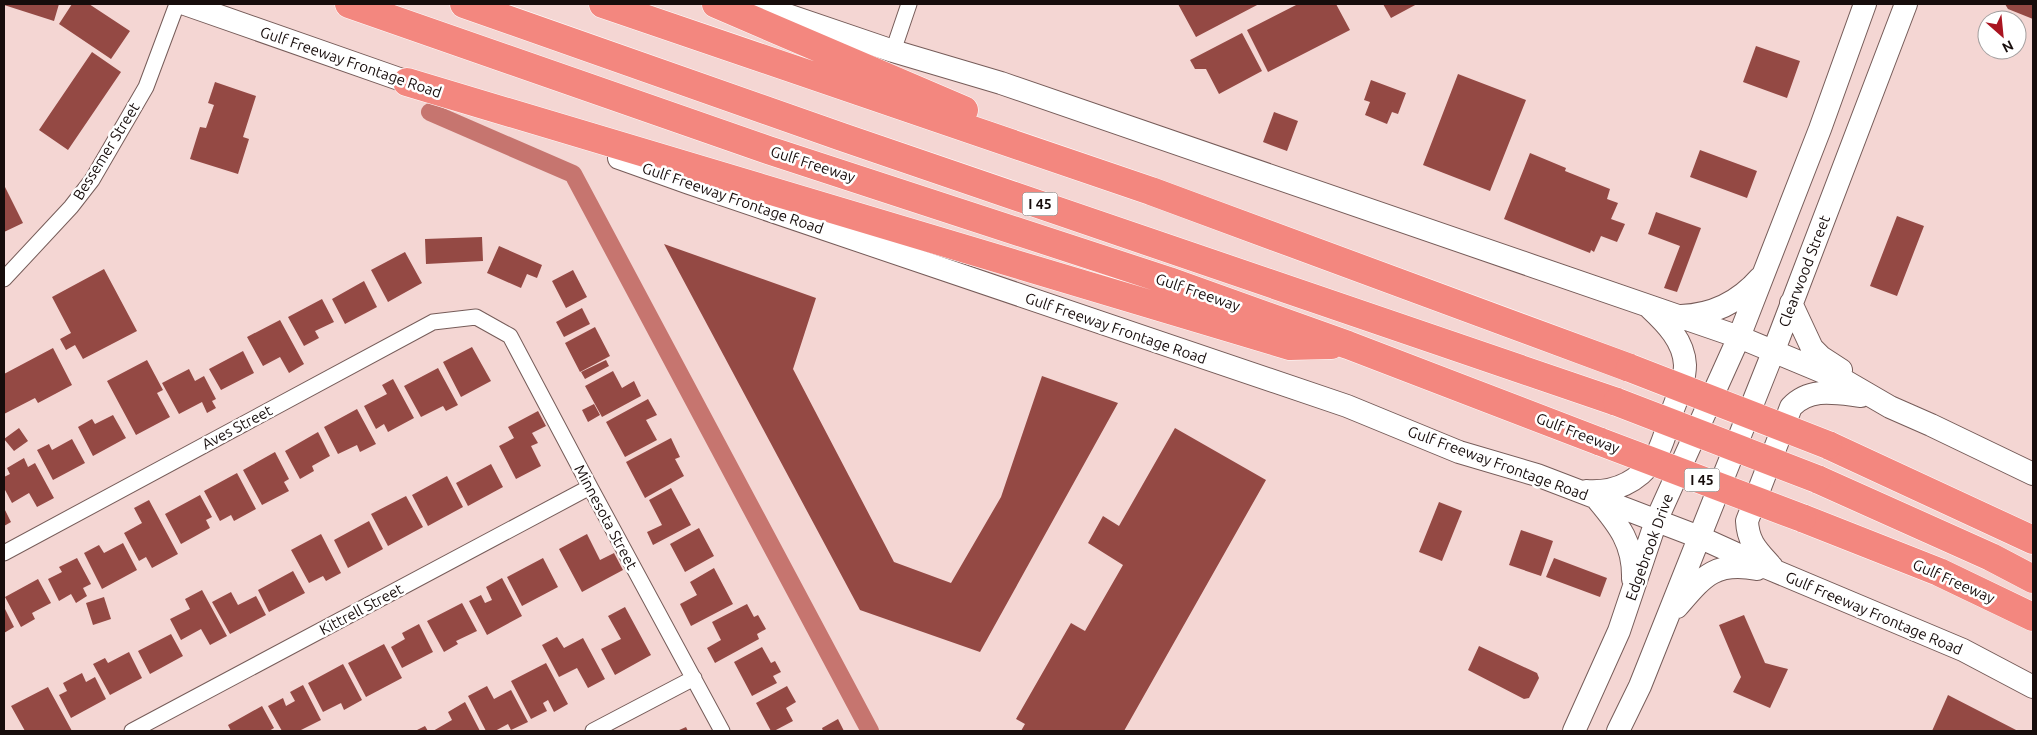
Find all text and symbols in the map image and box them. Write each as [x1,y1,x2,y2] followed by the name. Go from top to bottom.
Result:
[1977,10,2027,60] north arrow
[258,23,444,101] street label: Gulf Freeway Frontage Road
[2000,37,2016,56] text: N
[69,99,143,203] street label: Bessemer Street
[769,142,857,186] street label: Gulf Freeway
[640,159,826,237] street label: Gulf Freeway Frontage Road
[1022,192,1058,215] road number: I 45
[1775,213,1833,329] street label: Clearwood Street
[1154,270,1242,314] street label: Gulf Freeway
[1023,289,1209,367] street label: Gulf Freeway Frontage Road
[199,401,275,453] street label: Aves Street
[1534,409,1622,457] street label: Gulf Freeway
[1406,422,1590,504] street label: Gulf Freeway Frontage Road
[571,462,641,572] street label: Minnesota Street
[1684,468,1720,492] road number: I 45
[1622,491,1676,603] street label: Edgebrook Drive
[1910,555,1998,607] street label: Gulf Freeway
[1783,568,1965,658] street label: Gulf Freeway Frontage Road
[316,580,406,638] street label: Kittrell Street

